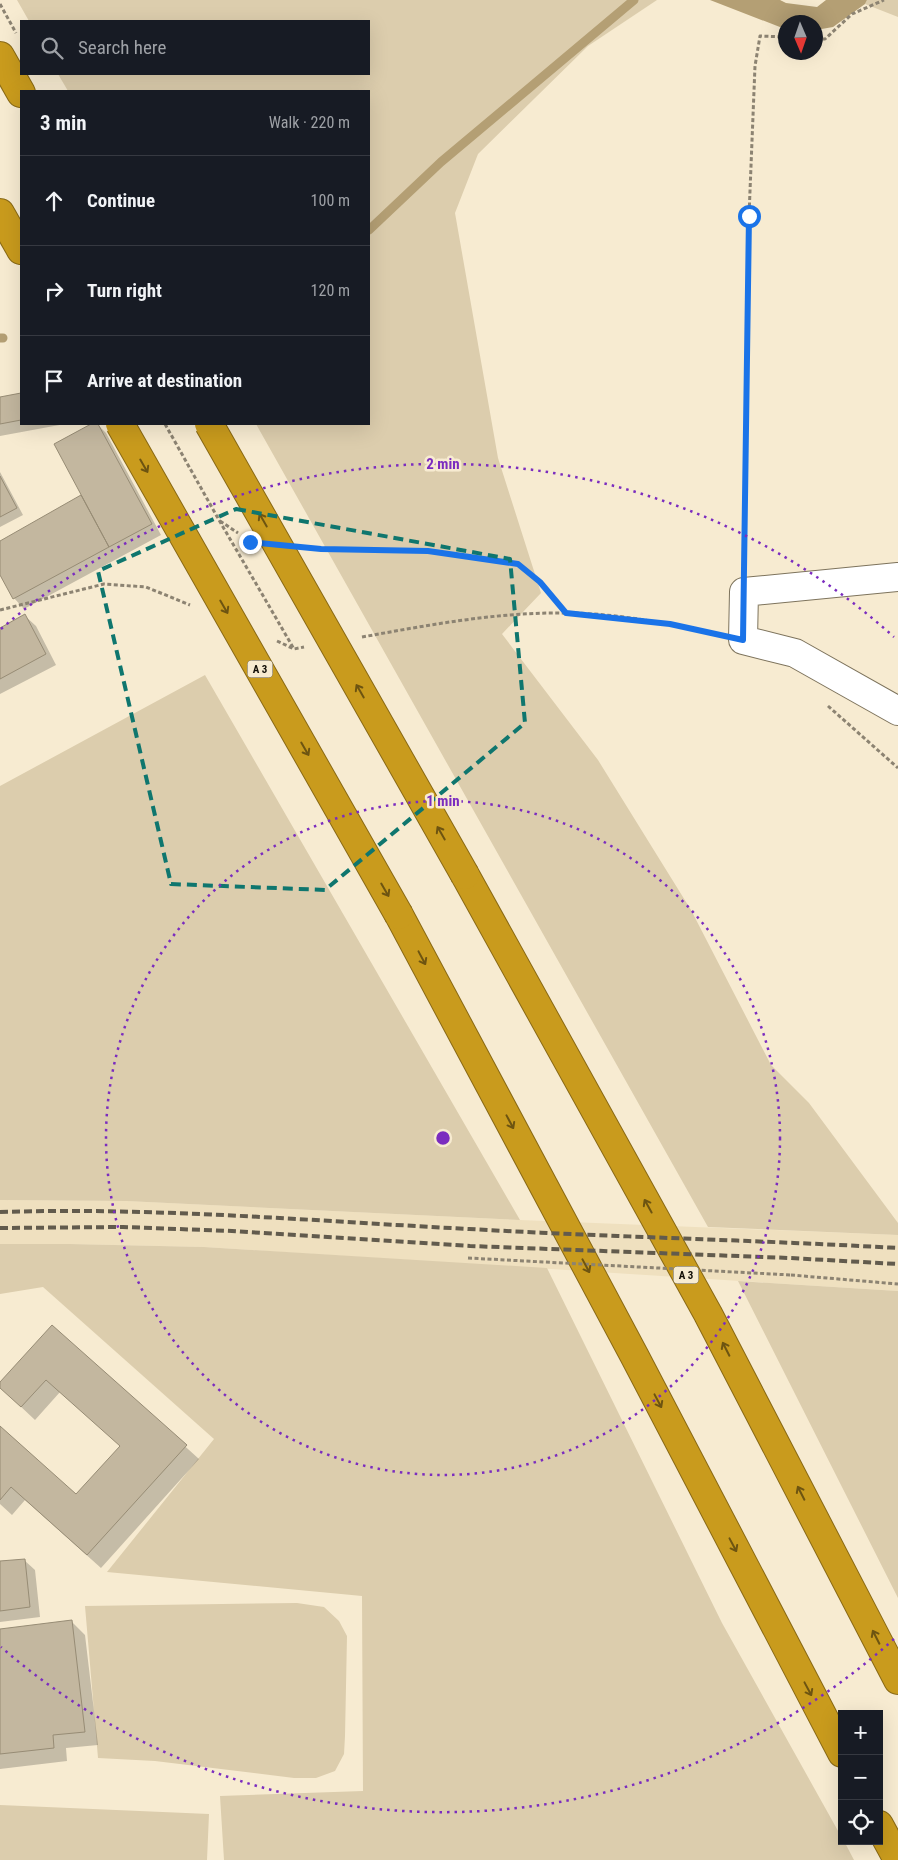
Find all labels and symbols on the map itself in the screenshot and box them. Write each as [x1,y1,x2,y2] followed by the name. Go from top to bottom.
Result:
[778,15,823,60] north arrow
[738,205,761,228] route start
[426,455,460,473] text: 2 min
[139,459,149,474] one-way arrow
[258,512,268,527] one-way arrow
[239,531,262,554] route end
[220,600,230,614] one-way arrow
[248,661,272,678] road number: A 3
[355,685,365,699] one-way arrow
[300,741,310,755] one-way arrow
[426,792,460,810] text: 1 min
[435,826,445,840] one-way arrow
[380,882,390,897] one-way arrow
[417,950,427,965] one-way arrow
[506,1114,515,1129] one-way arrow
[434,1129,452,1147] centre of rings
[643,1199,652,1214] one-way arrow
[581,1258,591,1273] one-way arrow
[674,1266,698,1284] road number: A 3
[721,1341,731,1356] one-way arrow
[653,1393,663,1408] one-way arrow
[796,1486,805,1501] one-way arrow
[728,1537,738,1552] one-way arrow
[871,1630,880,1645] one-way arrow
[803,1681,813,1696] one-way arrow

